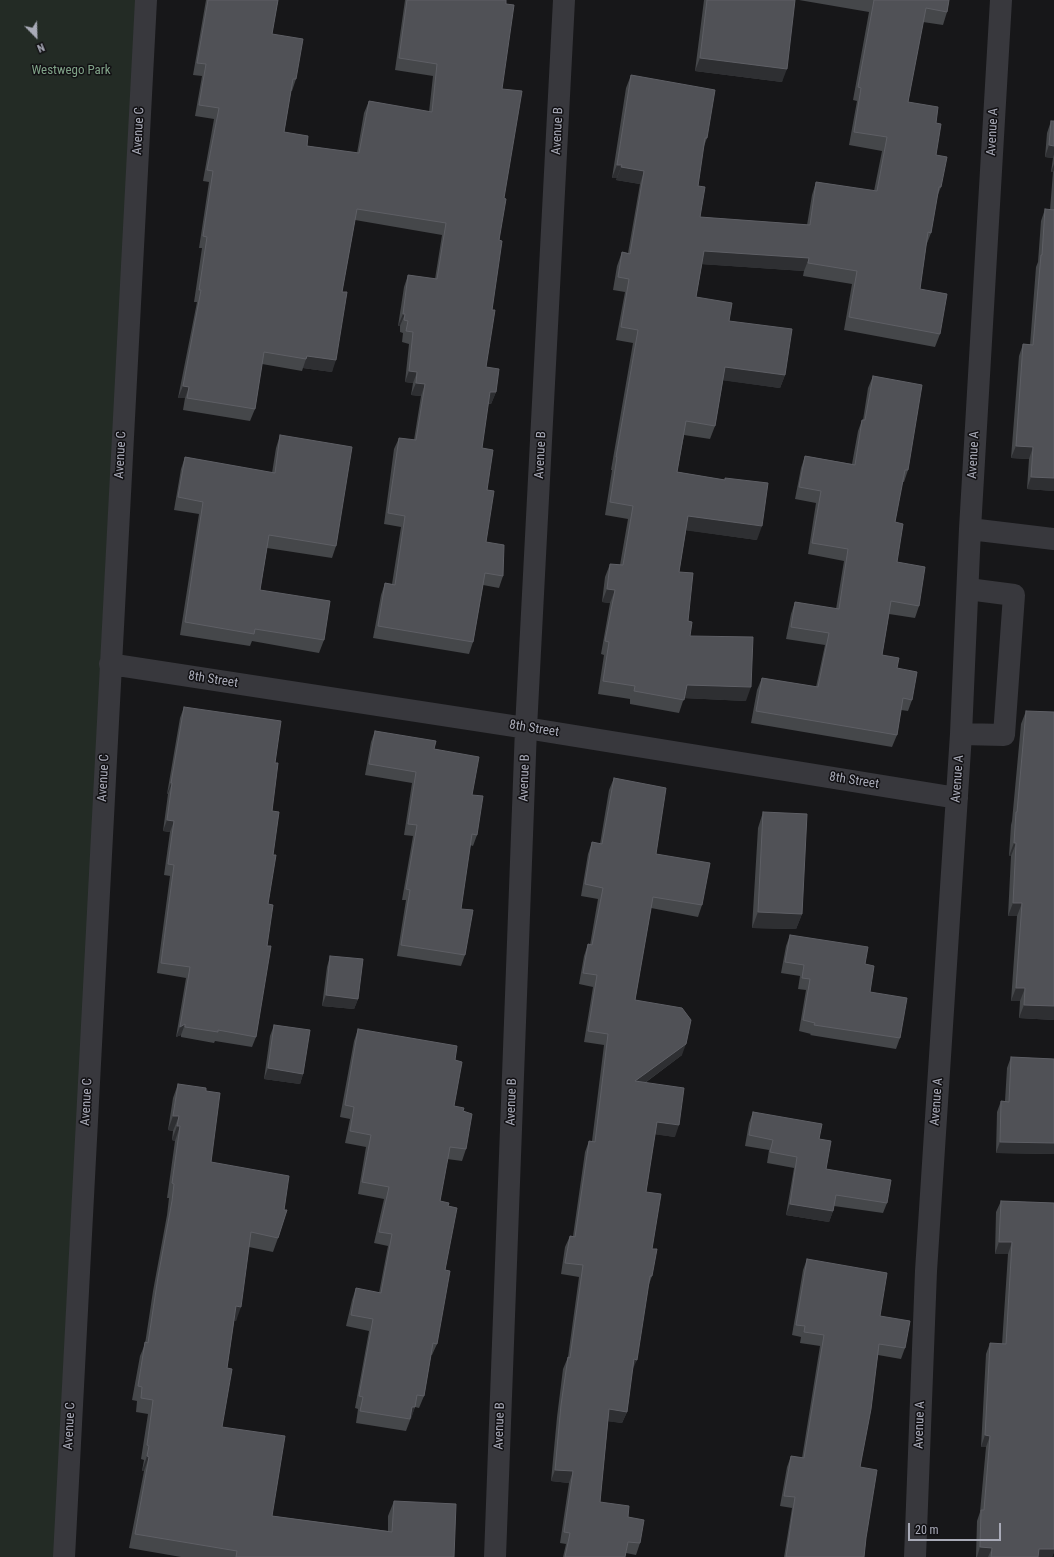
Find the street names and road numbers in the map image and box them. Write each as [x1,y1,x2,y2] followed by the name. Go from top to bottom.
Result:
[130,107,148,155] street label: Avenue C
[549,107,567,155] street label: Avenue B
[984,108,1002,156] street label: Avenue A
[112,431,130,479] street label: Avenue C
[532,431,550,479] street label: Avenue B
[965,431,983,479] street label: Avenue A
[187,668,239,692] street label: 8th Street
[508,717,560,741] street label: 8th Street
[95,754,113,802] street label: Avenue C
[516,754,534,802] street label: Avenue B
[949,755,967,803] street label: Avenue A
[828,769,880,793] street label: 8th Street
[78,1078,96,1126] street label: Avenue C
[503,1078,521,1126] street label: Avenue B
[928,1078,946,1126] street label: Avenue A
[911,1401,929,1449] street label: Avenue A
[61,1402,79,1450] street label: Avenue C
[491,1402,509,1450] street label: Avenue B

